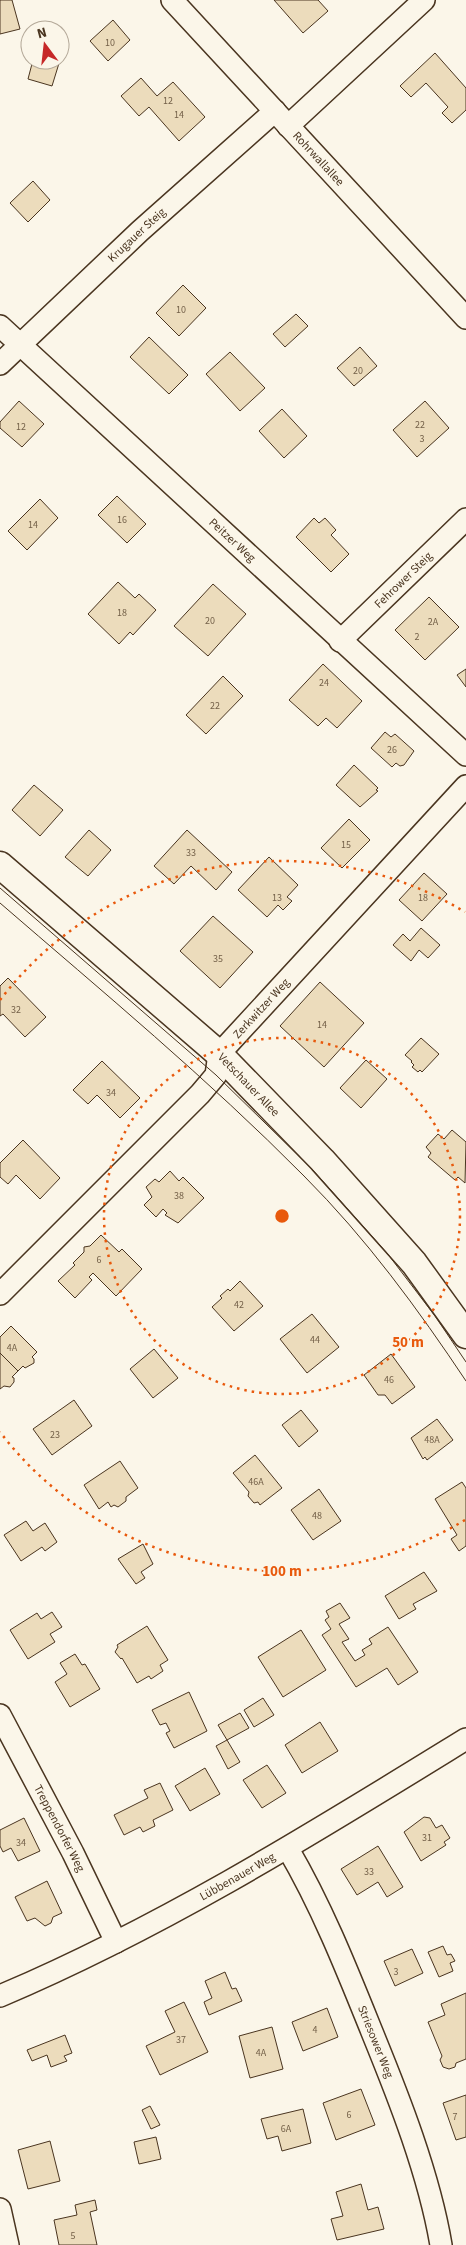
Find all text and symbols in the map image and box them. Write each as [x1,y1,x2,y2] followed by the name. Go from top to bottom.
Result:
[20,20,70,70] north arrow
[35,23,49,44] text: N
[105,36,115,50] house number: 10
[163,94,173,108] house number: 12
[174,108,184,122] house number: 14
[289,128,348,190] street label: Rohrwallallee
[104,204,170,266] street label: Krugauer Steig
[176,303,186,317] house number: 10
[353,364,363,378] house number: 20
[415,418,425,432] house number: 22
[16,420,26,434] house number: 12
[420,432,425,446] house number: 3
[117,513,127,527] house number: 16
[205,514,259,566] street label: Peitzer Weg
[28,518,38,532] house number: 14
[371,548,436,612] street label: Fehrower Steig
[117,606,127,620] house number: 18
[205,614,215,628] house number: 20
[428,615,439,629] house number: 2A
[415,630,420,644] house number: 2
[319,676,329,690] house number: 24
[210,699,220,713] house number: 22
[387,743,397,757] house number: 26
[341,838,351,852] house number: 15
[186,846,196,860] house number: 33
[272,891,282,905] house number: 13
[418,891,428,905] house number: 18
[213,952,223,966] house number: 35
[229,975,294,1043] street label: Zerkwitzer Weg
[11,1003,21,1017] house number: 32
[317,1018,327,1032] house number: 14
[214,1049,283,1121] street label: Vetschauer Allee
[106,1086,116,1100] house number: 34
[174,1189,184,1203] house number: 38
[273,1207,291,1225] centre of rings
[97,1253,102,1267] house number: 6
[234,1298,244,1312] house number: 42
[392,1332,424,1353] text: 50 m
[310,1333,320,1347] house number: 44
[7,1341,18,1355] house number: 4A
[384,1373,394,1387] house number: 46
[50,1428,60,1442] house number: 23
[424,1433,440,1447] house number: 48A
[248,1475,264,1489] house number: 46A
[312,1509,322,1523] house number: 48
[262,1561,302,1582] text: 100 m
[29,1782,89,1875] street label: Treppendorfer Weg
[422,1831,432,1845] house number: 31
[16,1836,26,1850] house number: 34
[197,1848,279,1905] street label: Lübbenauer Weg
[364,1865,374,1879] house number: 33
[394,1965,399,1979] house number: 3
[353,2003,398,2081] street label: Striesower Weg
[313,2023,318,2037] house number: 4
[176,2033,186,2047] house number: 37
[256,2046,267,2060] house number: 4A
[347,2108,352,2122] house number: 6
[453,2110,458,2124] house number: 7
[281,2122,292,2136] house number: 6A
[71,2229,76,2243] house number: 5

